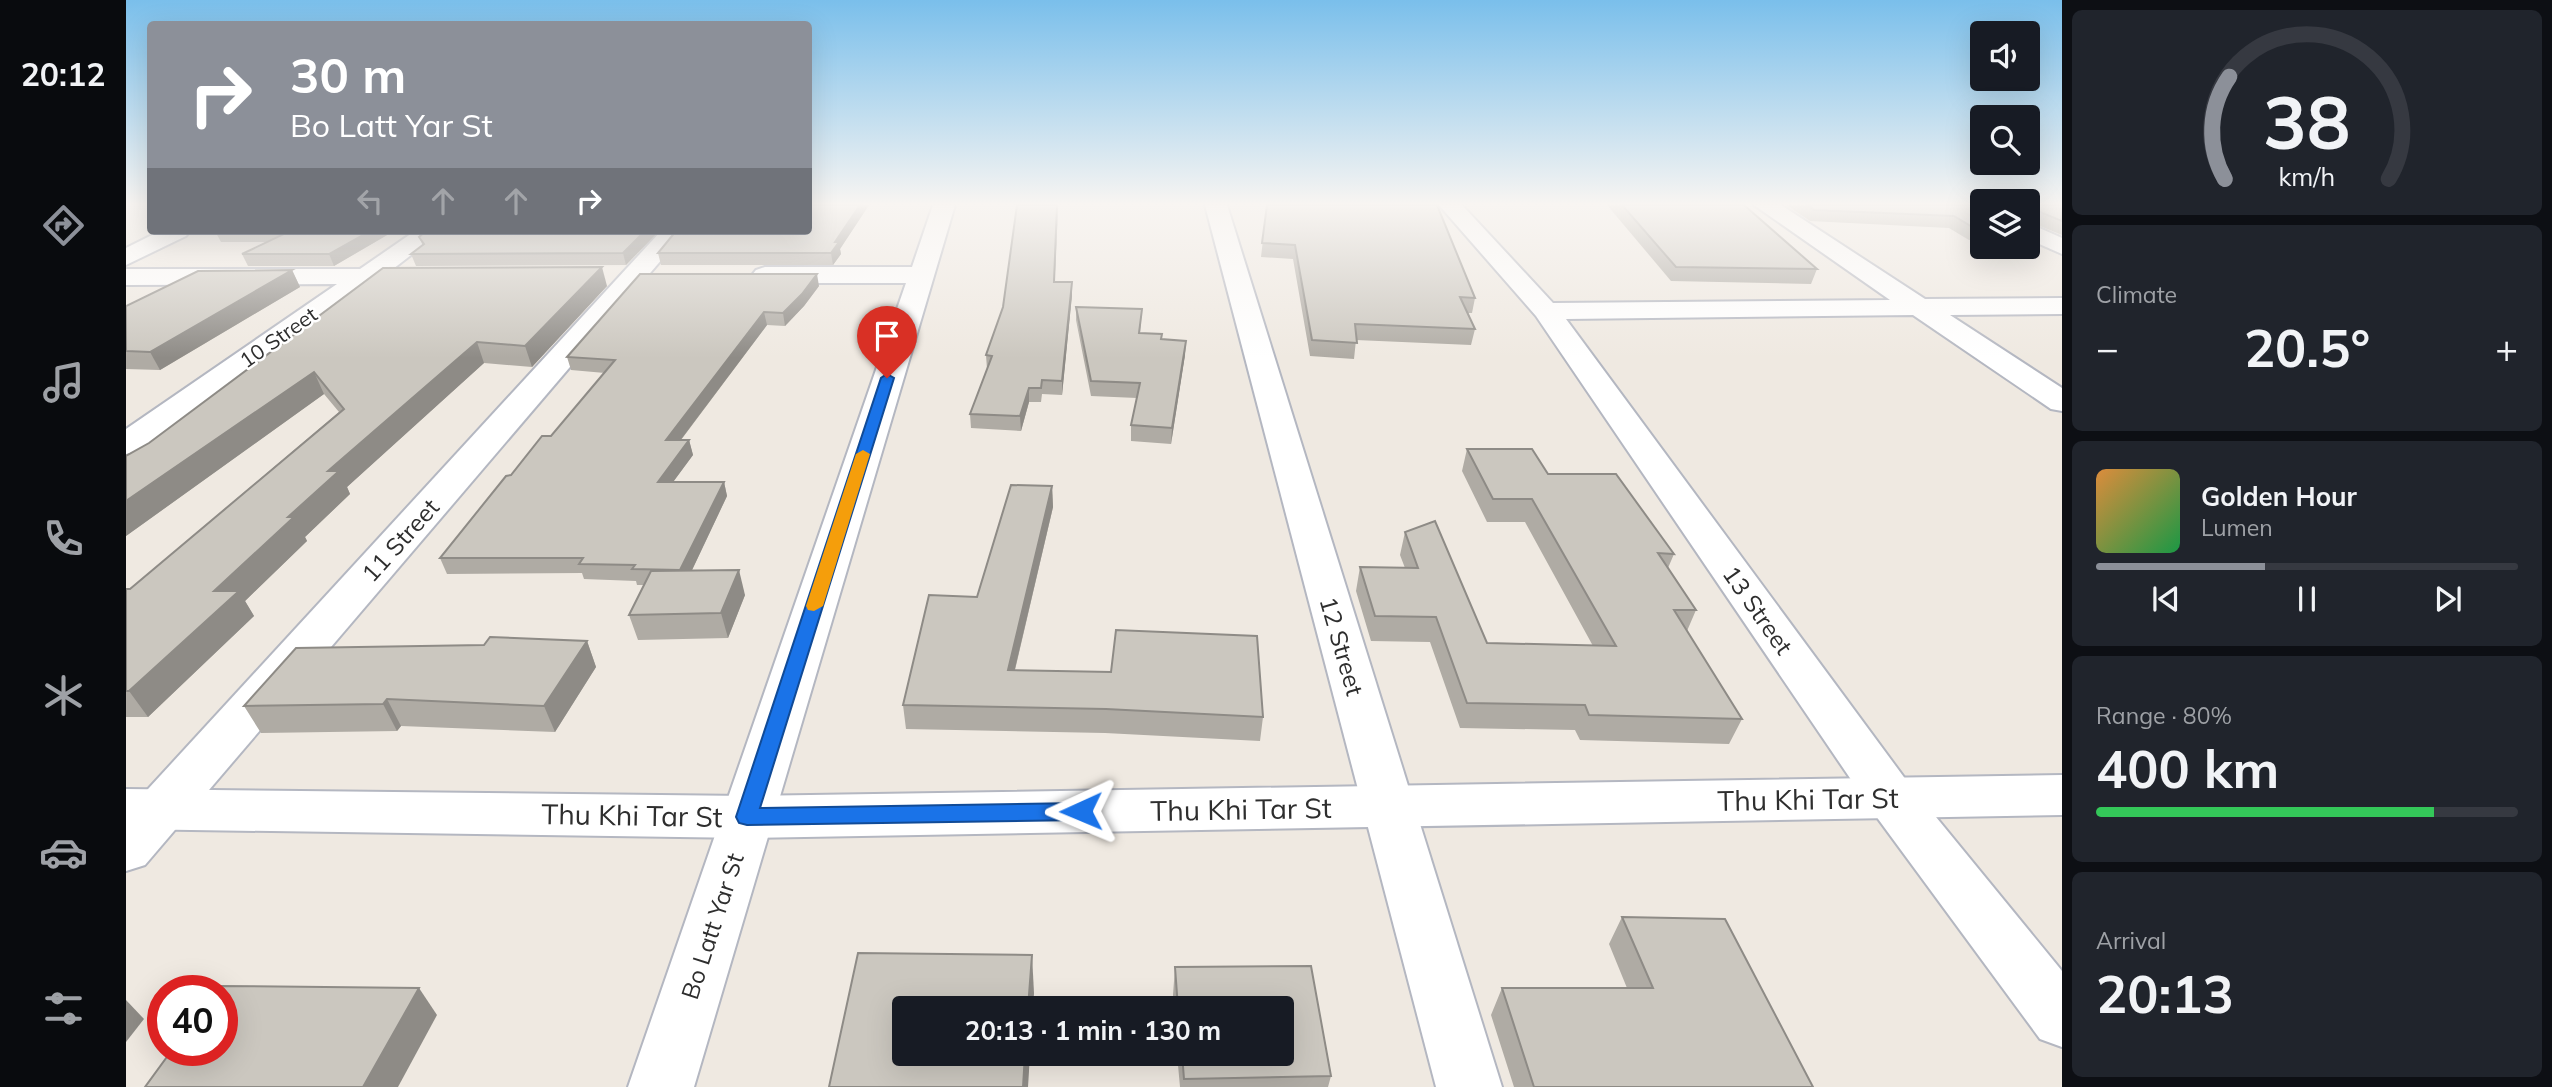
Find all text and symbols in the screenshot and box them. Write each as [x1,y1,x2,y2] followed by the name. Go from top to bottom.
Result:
[1970,21,2040,259] map controls
[1970,21,2040,91] button: sound
[290,44,406,105] text: 30 m
[175,49,266,140] icon: right
[21,54,105,94] text: 20:12
[2263,76,2351,167] text: 38
[290,105,493,145] text: Bo Latt Yar St
[1970,105,2040,175] button: search
[2279,161,2335,192] text: km/h
[351,182,389,220] icon: left
[424,182,462,220] icon: ahead
[497,182,535,220] icon: ahead
[570,182,608,220] icon: right
[1970,189,2040,259] button: layers
[39,201,88,250] icon: directions
[2096,280,2177,309] text: Climate
[234,301,322,373] street label: 10 Street
[857,306,917,378] pin
[2244,315,2370,380] text: 20.5°
[868,317,906,355] icon: arrive
[2096,324,2119,372] text: −
[2495,324,2518,372] text: +
[39,358,88,407] icon: music
[2201,480,2357,513] text: Golden Hour
[355,492,445,588] street label: 11 Street
[2201,513,2273,542] text: Lumen
[39,514,88,563] icon: phone
[1717,560,1799,660] street label: 13 Street
[2147,580,2185,618] icon: previous
[2288,580,2326,618] icon: pause
[2429,580,2467,618] icon: next
[1314,593,1370,699] street label: 12 Street
[39,671,88,720] icon: climate
[2096,701,2232,730] text: Range · 80%
[2096,736,2279,801] text: 400 km
[1044,774,1118,848] position arrow
[1717,780,1899,818] street label: Thu Khi Tar St
[1150,790,1332,828] street label: Thu Khi Tar St
[541,796,723,834] street label: Thu Khi Tar St
[39,828,88,877] icon: car
[674,849,750,1003] street label: Bo Latt Yar St
[2096,926,2166,955] text: Arrival
[2096,961,2234,1026] text: 20:13
[147,975,238,1066] speed limit sign: 40
[39,984,88,1033] icon: filters
[965,1014,1221,1047] text: 20:13 · 1 min · 130 m

